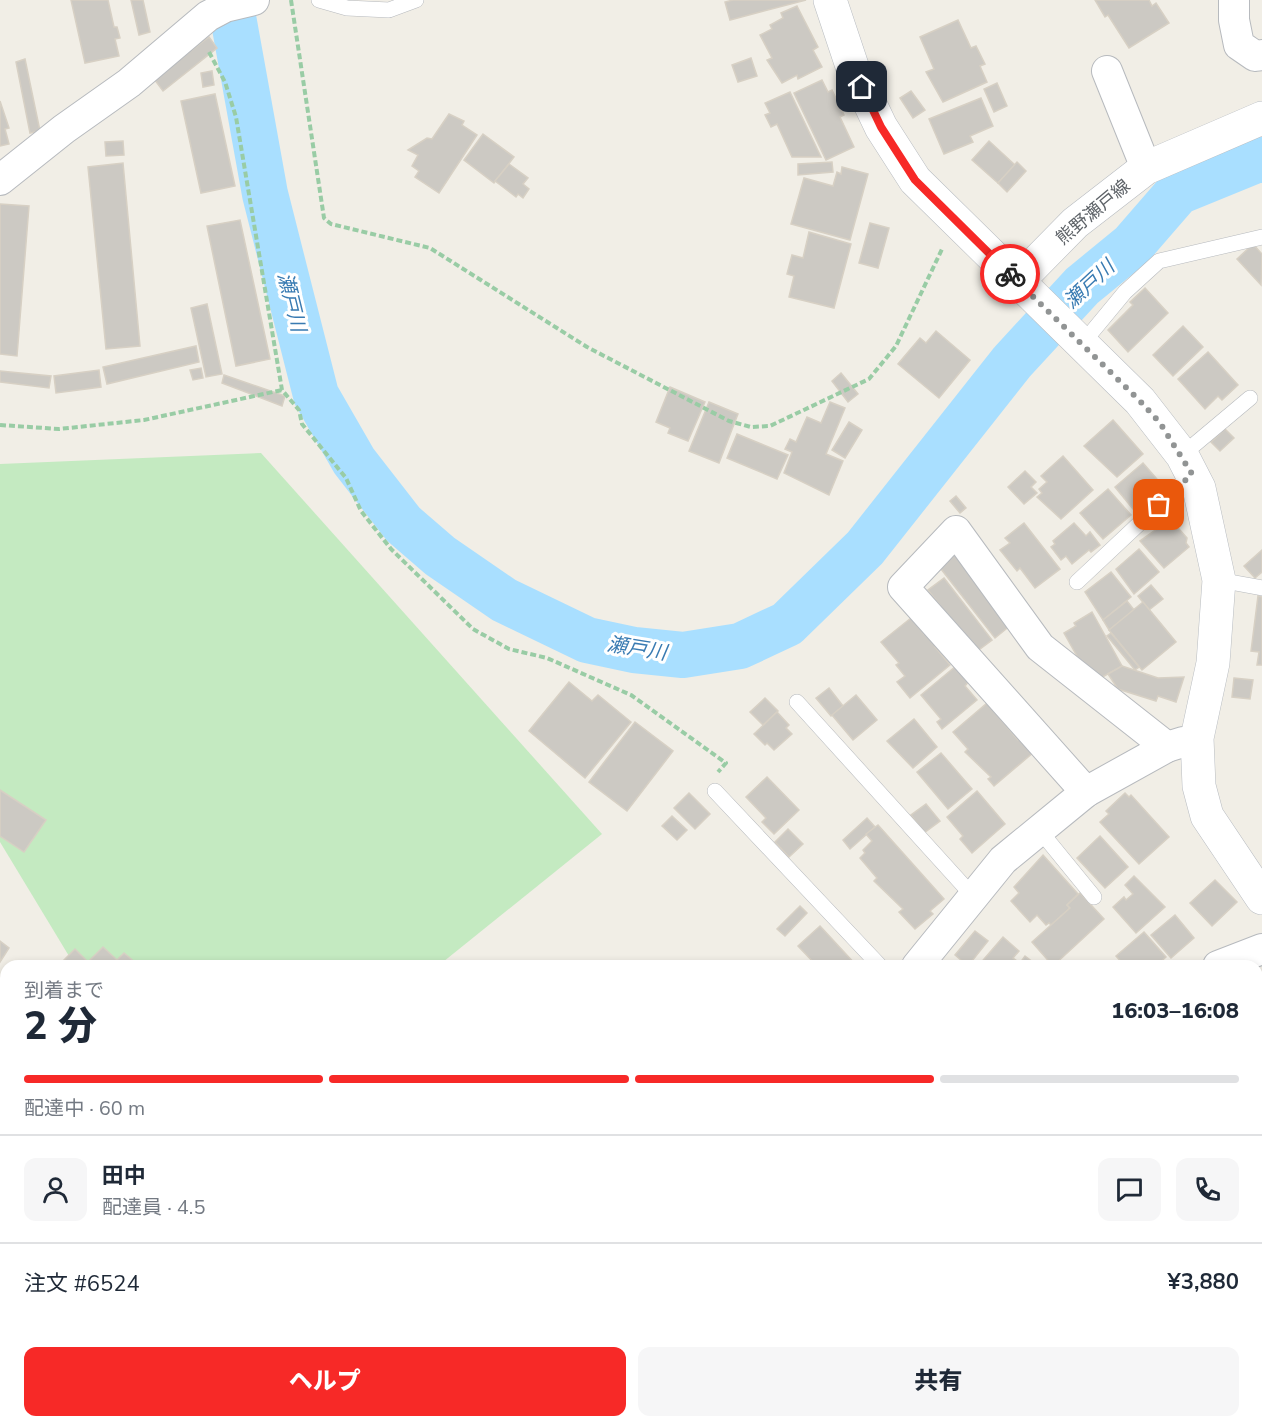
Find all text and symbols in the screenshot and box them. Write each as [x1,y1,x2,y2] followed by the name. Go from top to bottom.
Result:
[836,61,887,112] pin
[845,70,878,103] icon: home
[1051,174,1135,250] street label: 熊野瀬戸線
[980,244,1040,304] courier
[1058,253,1122,315] water label: 瀬戸川
[994,258,1027,291] icon: bike
[271,270,312,336] water label: 瀬戸川
[1133,479,1184,530] pin
[1142,488,1175,521] icon: bag
[605,630,671,667] water label: 瀬戸川
[24,977,104,1004] text: 到着まで
[1111,996,1239,1026] text: 16:03–16:08
[24,1000,97,1053] text: 2 分
[24,1095,145,1122] text: 配達中 · 60 m
[24,1158,87,1221] button: person
[1098,1158,1161,1221] button: chat
[1176,1158,1239,1221] button: phone
[102,1161,146,1191] text: 田中
[102,1194,205,1221] text: 配達員 · 4.5
[1168,1267,1239,1297] text: ¥3,880
[24,1269,140,1299] text: 注文 #6524
[24,1347,626,1416] button: ヘルプ
[638,1347,1239,1416] button: 共有

